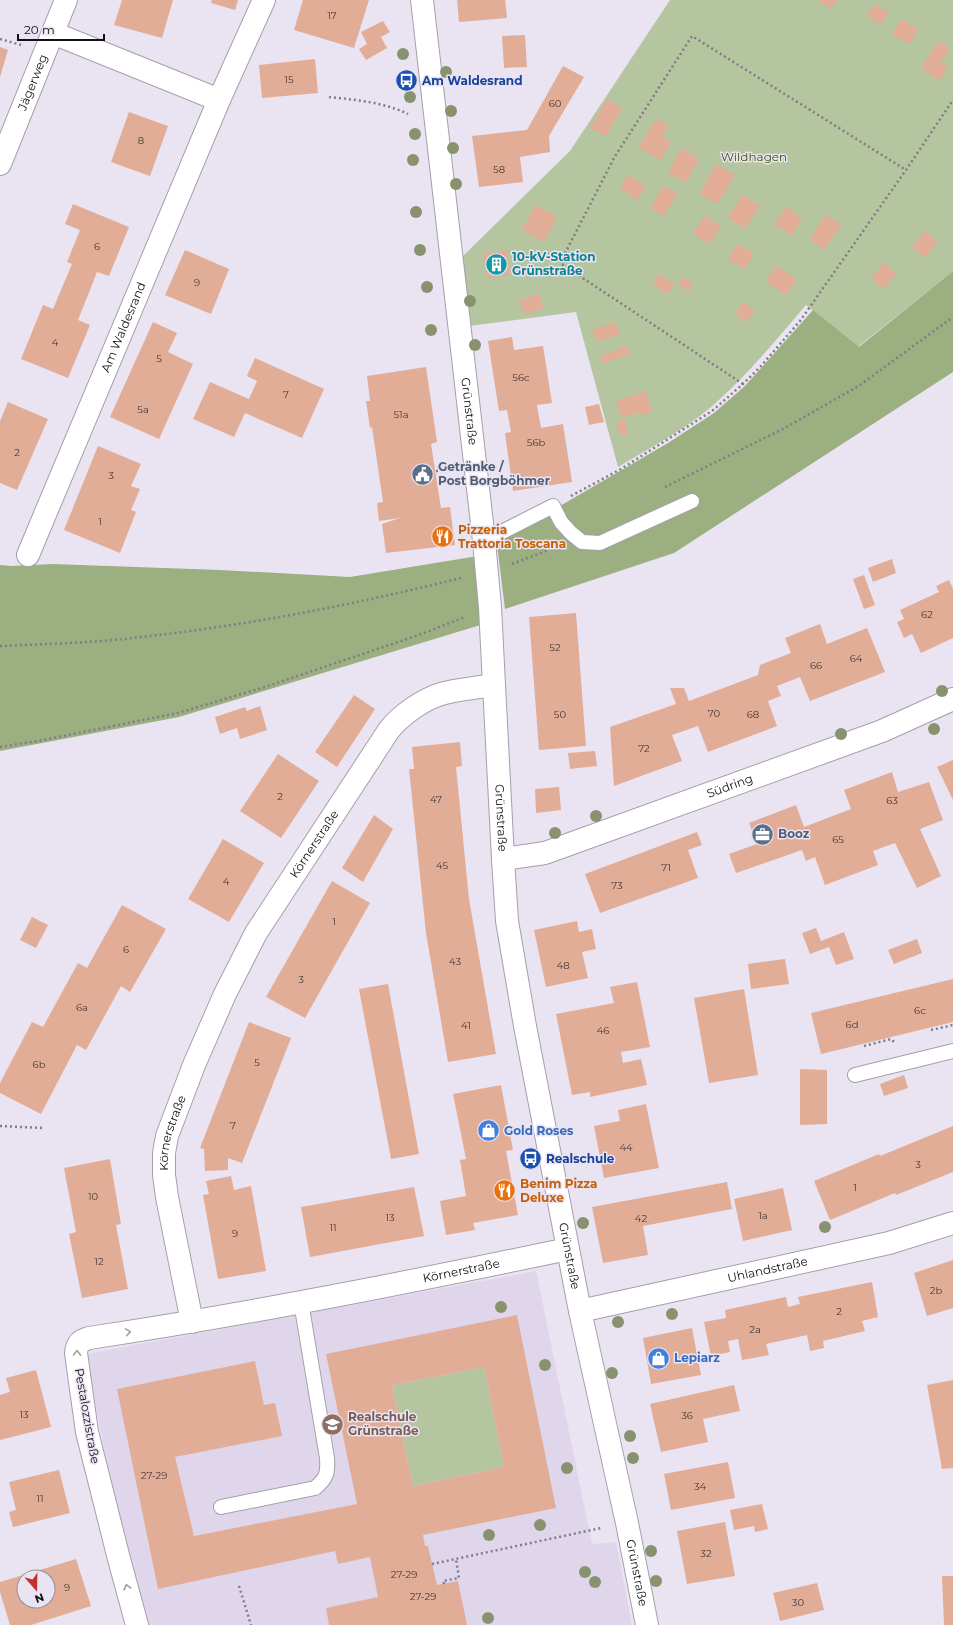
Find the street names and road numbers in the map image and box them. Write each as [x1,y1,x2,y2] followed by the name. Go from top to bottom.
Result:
[14,52,50,113] street label: Jägerweg
[98,280,149,374] street label: Am Waldesrand
[458,377,481,446] street label: Grünstraße
[705,770,755,801] street label: Südring
[492,784,511,852] street label: Grünstraße
[286,807,341,881] street label: Körnerstraße
[156,1093,189,1171] street label: Körnerstraße
[556,1221,584,1291] street label: Grünstraße
[726,1253,809,1285] street label: Uhlandstraße
[421,1255,501,1285] street label: Körnerstraße
[72,1367,103,1465] street label: Pestalozzistraße
[623,1538,651,1607] street label: Grünstraße

